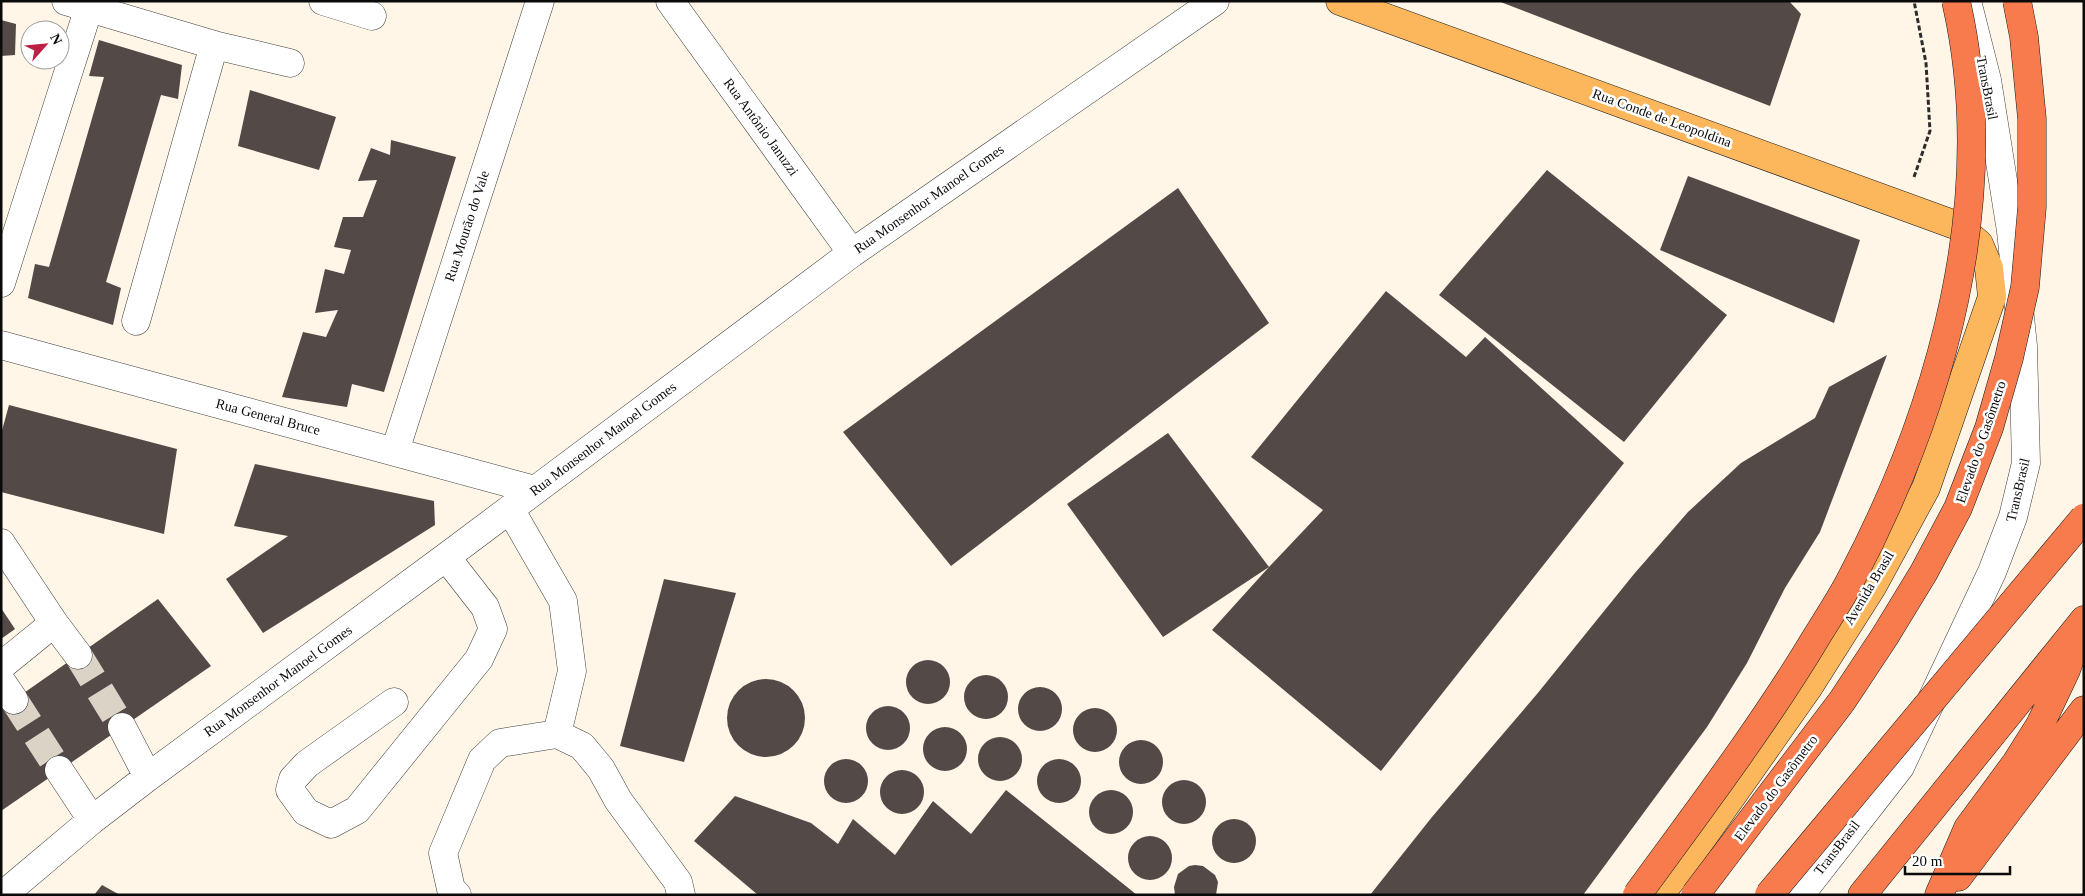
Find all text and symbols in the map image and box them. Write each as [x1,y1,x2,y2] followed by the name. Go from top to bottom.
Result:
[20,20,70,70] north arrow
[47,31,65,47] text: N
[1973,55,2001,121] street label: TransBrasil
[721,75,801,179] street label: Rua Antônio Januzzi
[1591,86,1734,150] street label: Rua Conde de Leopoldina
[851,141,1007,257] street label: Rua Monsenhor Manoel Gomes
[442,169,492,283] street label: Rua Mourão do Vale
[527,379,679,499] street label: Rua Monsenhor Manoel Gomes
[1953,379,2009,505] street label: Elevado do Gasômetro
[214,396,322,438] street label: Rua General Bruce
[2003,457,2033,523] street label: TransBrasil
[1841,548,1897,628] street label: Avenida Brasil
[201,622,355,740] street label: Rua Monsenhor Manoel Gomes
[1731,732,1821,844] street label: Elevado do Gasômetro
[1811,818,1863,878] street label: TransBrasil
[1905,844,2010,876] scale bar
[1912,853,1943,869] text: 20 m

